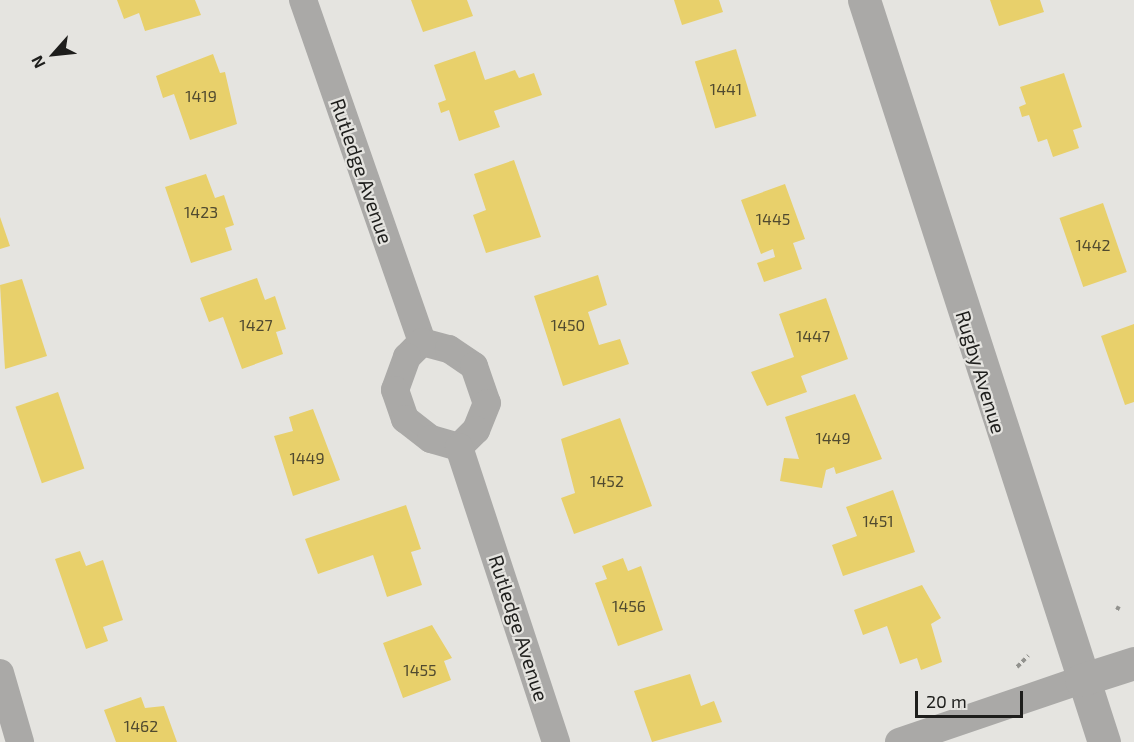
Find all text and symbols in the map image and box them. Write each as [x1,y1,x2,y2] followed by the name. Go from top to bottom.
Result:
[24,24,84,84] north arrow
[26,53,49,72] text: N
[710,79,742,99] house number: 1441
[185,86,217,106] house number: 1419
[326,95,398,247] street label: Rutledge Avenue
[184,202,218,222] house number: 1423
[756,209,790,229] house number: 1445
[1075,235,1111,255] house number: 1442
[951,307,1011,437] street label: Rugby Avenue
[239,315,273,335] house number: 1427
[551,315,585,335] house number: 1450
[796,326,830,346] house number: 1447
[815,428,851,448] house number: 1449
[289,448,325,468] house number: 1449
[590,471,624,491] house number: 1452
[862,511,894,531] house number: 1451
[484,552,554,704] street label: Rutledge Avenue
[612,596,646,616] house number: 1456
[403,660,437,680] house number: 1455
[918,679,1026,717] scale bar
[926,690,967,712] text: 20 m
[124,716,158,736] house number: 1462

